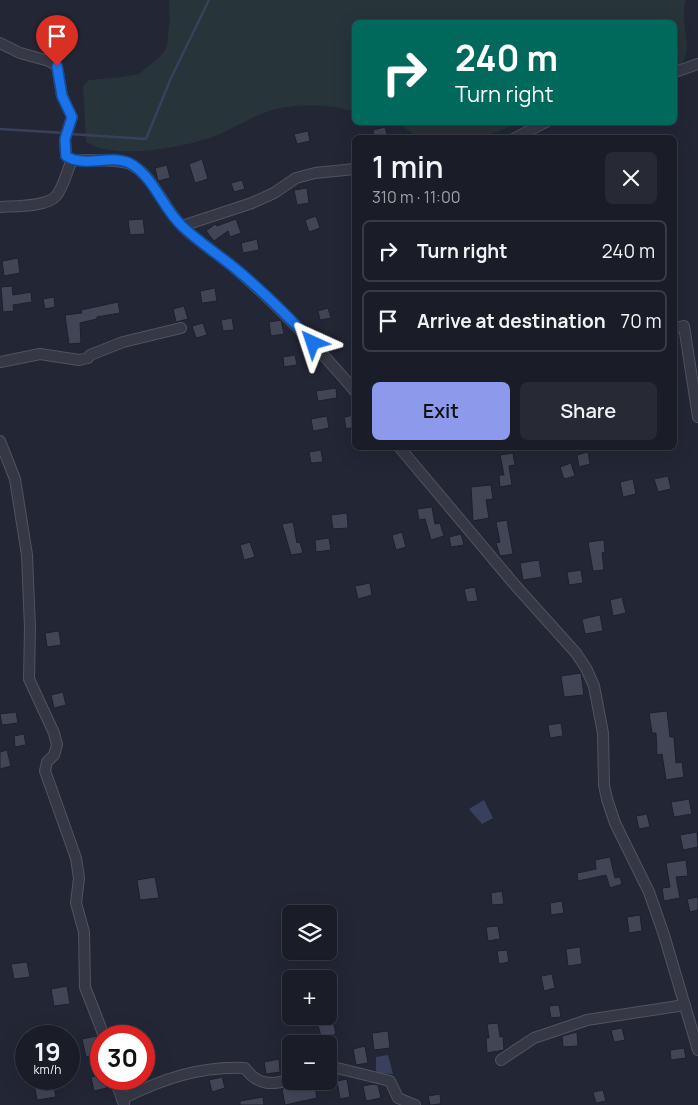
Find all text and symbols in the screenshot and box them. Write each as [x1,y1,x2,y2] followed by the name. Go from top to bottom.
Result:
[36,15,78,66] pin
[43,22,71,50] icon: arrive
[455,34,558,82] text: 240 m
[372,40,437,105] icon: right
[455,79,553,109] text: Turn right
[372,146,444,187] text: 1 min
[605,152,657,204] button: close
[372,186,460,208] text: 310 m · 11:00
[374,237,402,265] icon: right
[417,238,507,264] text: Turn right
[602,238,655,264] text: 240 m
[374,307,402,335] icon: arrive
[417,308,606,334] text: Arrive at destination
[621,308,662,334] text: 70 m
[286,316,338,368] position arrow
[372,382,510,440] button: Exit
[520,382,657,440] button: Share
[282,905,337,1090] map controls
[282,905,337,960] button: layers
[282,970,337,1025] button: +
[90,1025,155,1090] speed limit sign: 30
[34,1034,61,1069] text: 19
[282,1035,337,1090] button: −
[34,1061,61,1078] text: km/h

